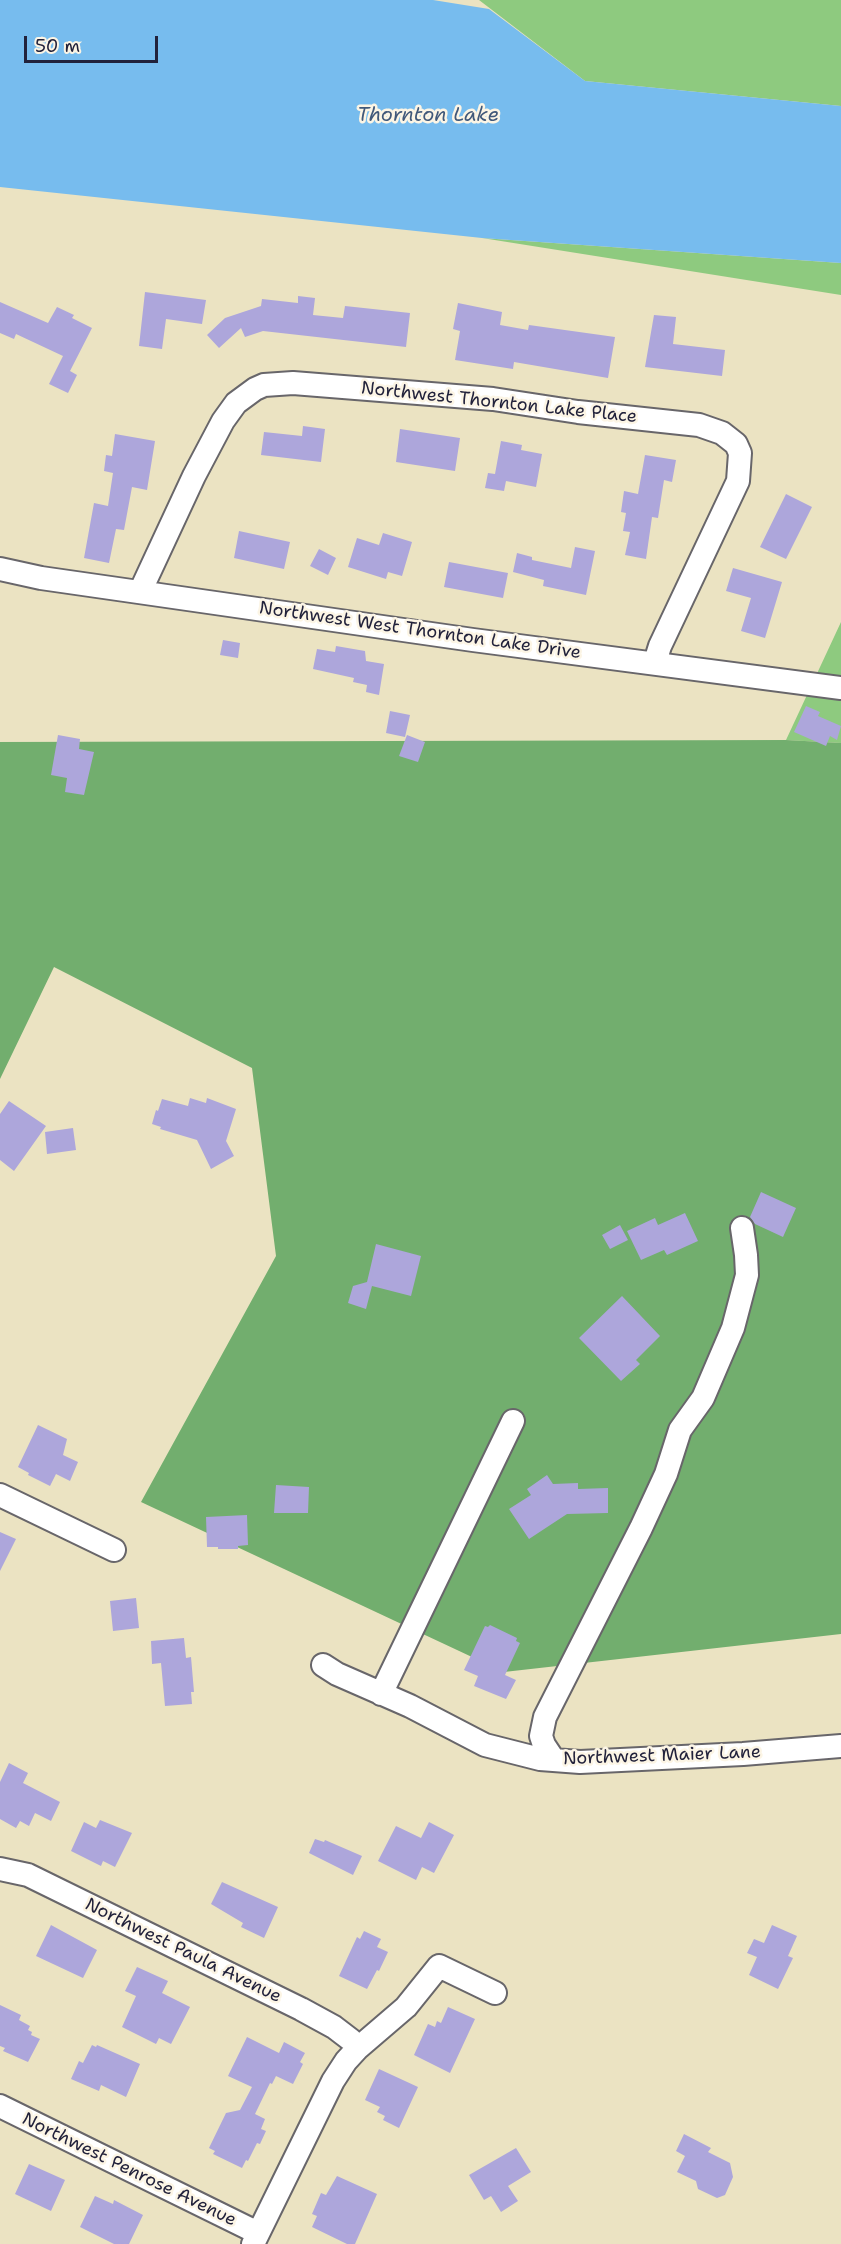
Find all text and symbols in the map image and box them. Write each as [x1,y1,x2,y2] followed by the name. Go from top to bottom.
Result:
[27,24,160,62] scale bar
[35,34,80,58] text: 50 m
[357,104,499,128] water label: Thornton Lake
[360,378,638,428] street label: Northwest Thornton Lake Place
[258,598,582,664] street label: Northwest West Thornton Lake Drive
[563,1742,761,1770] street label: Northwest Maier Lane
[81,1894,285,2008] street label: Northwest Paula Avenue
[18,2109,240,2231] street label: Northwest Penrose Avenue

